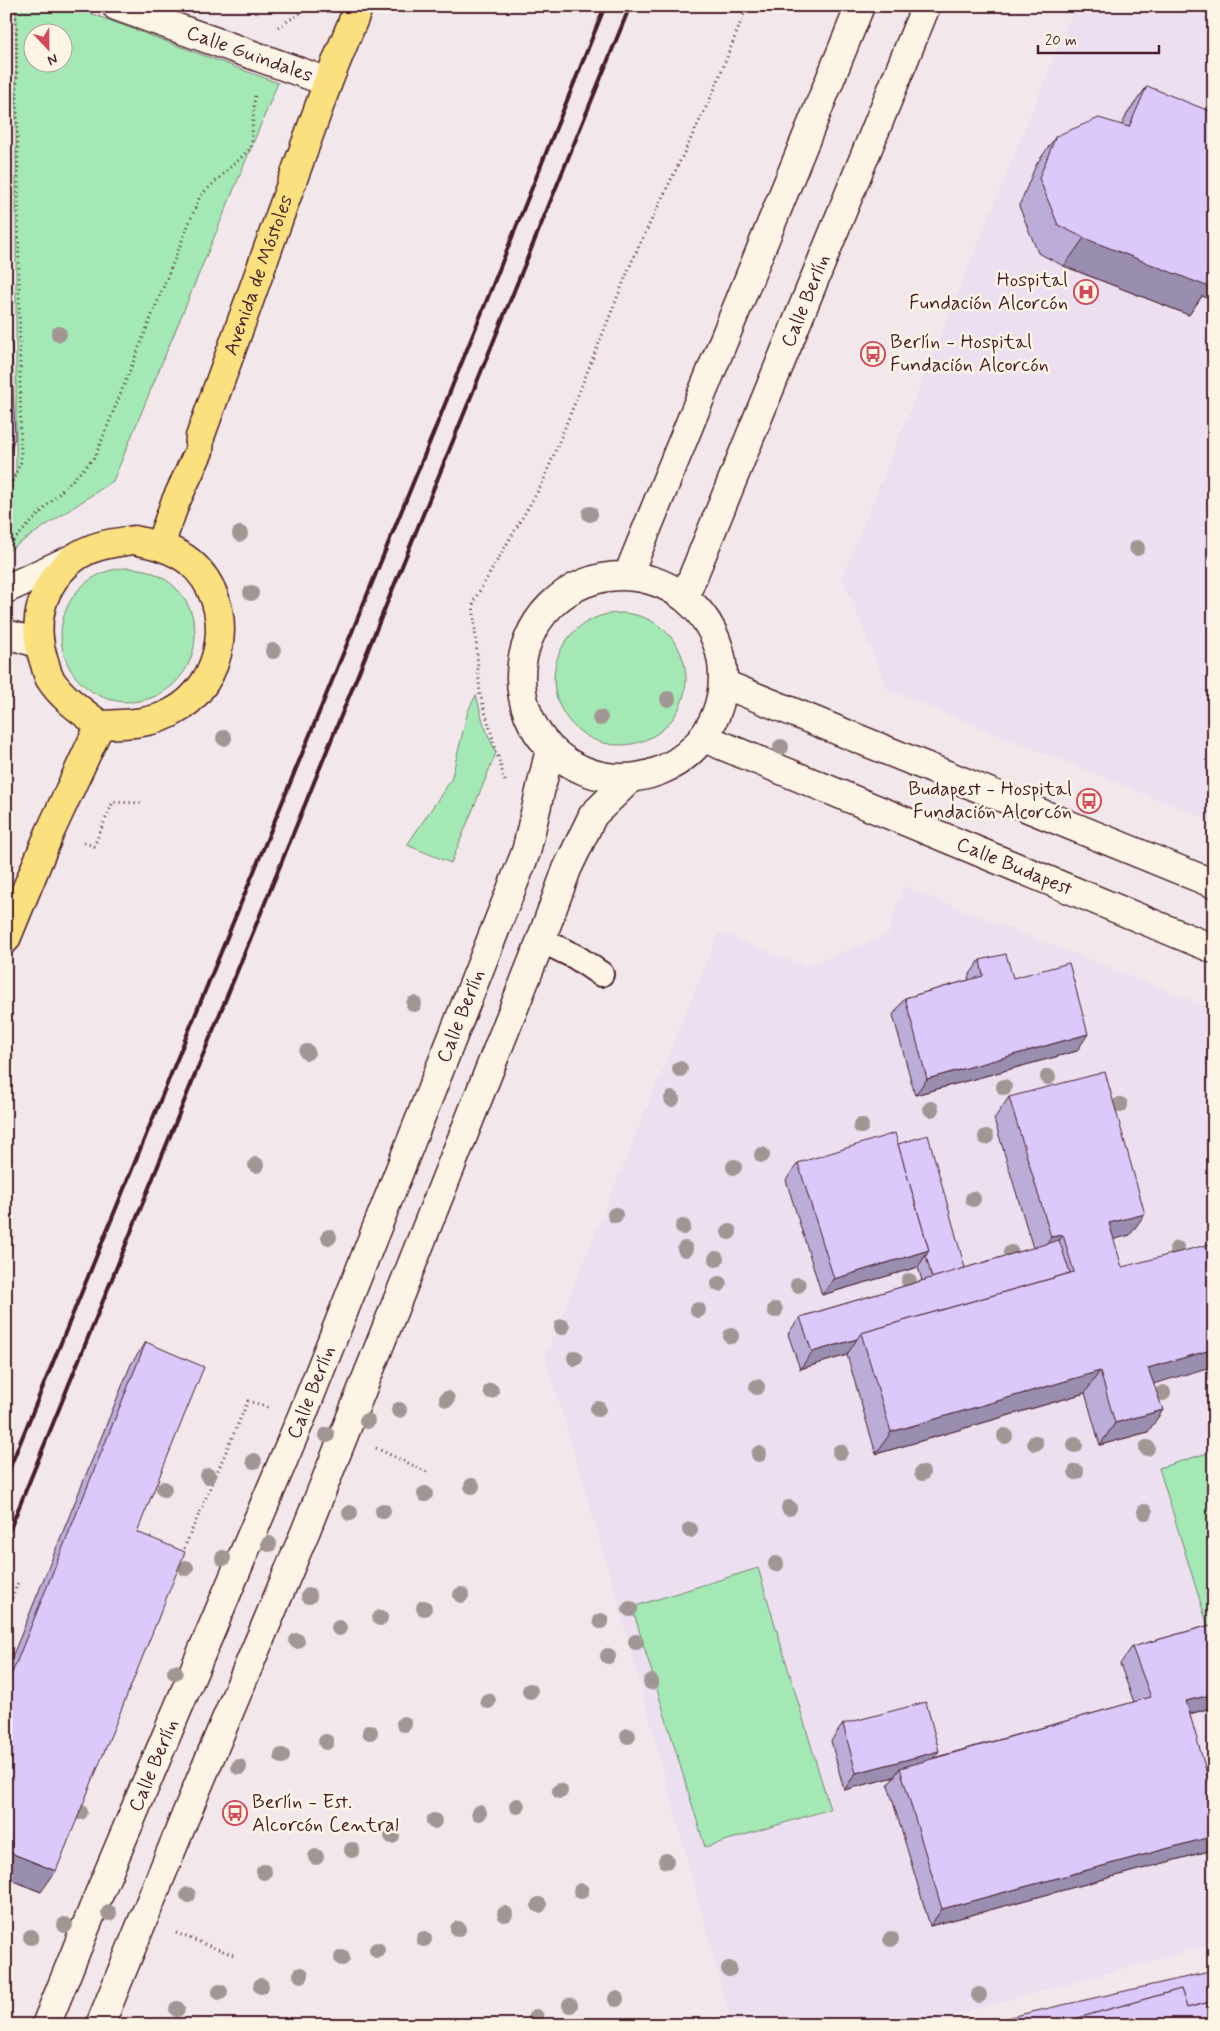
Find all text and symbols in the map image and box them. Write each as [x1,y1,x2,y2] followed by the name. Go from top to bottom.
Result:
[183,19,317,89] street label: Calle Guindales
[22,22,72,72] north arrow
[1038,22,1159,54] scale bar
[1045,31,1077,51] text: 20 m
[45,49,60,69] text: N
[217,191,300,359] street label: Avenida de Móstoles
[775,250,837,351] street label: Calle Berlín
[909,267,1068,317] place label: Hospital Fundación Alcorcón
[1073,279,1099,305] hospital icon: Hospital Fundación Alcorcón
[890,329,1049,379] place label: Berlín - Hospital Fundación Alcorcón
[860,341,886,367] bus stop icon: Berlín - Hospital Fundación Alcorcón
[908,776,1072,826] place label: Budapest - Hospital Fundación Alcorcón
[1076,788,1102,814] bus stop icon: Budapest - Hospital Fundación Alcorcón
[952,830,1077,903] street label: Calle Budapest
[430,965,492,1067] street label: Calle Berlín
[280,1342,342,1443] street label: Calle Berlín
[122,1715,185,1816] street label: Calle Berlín
[252,1789,399,1839] place label: Berlín - Est. Alcorcón Central
[222,1800,248,1826] bus stop icon: Berlín - Est. Alcorcón Central

